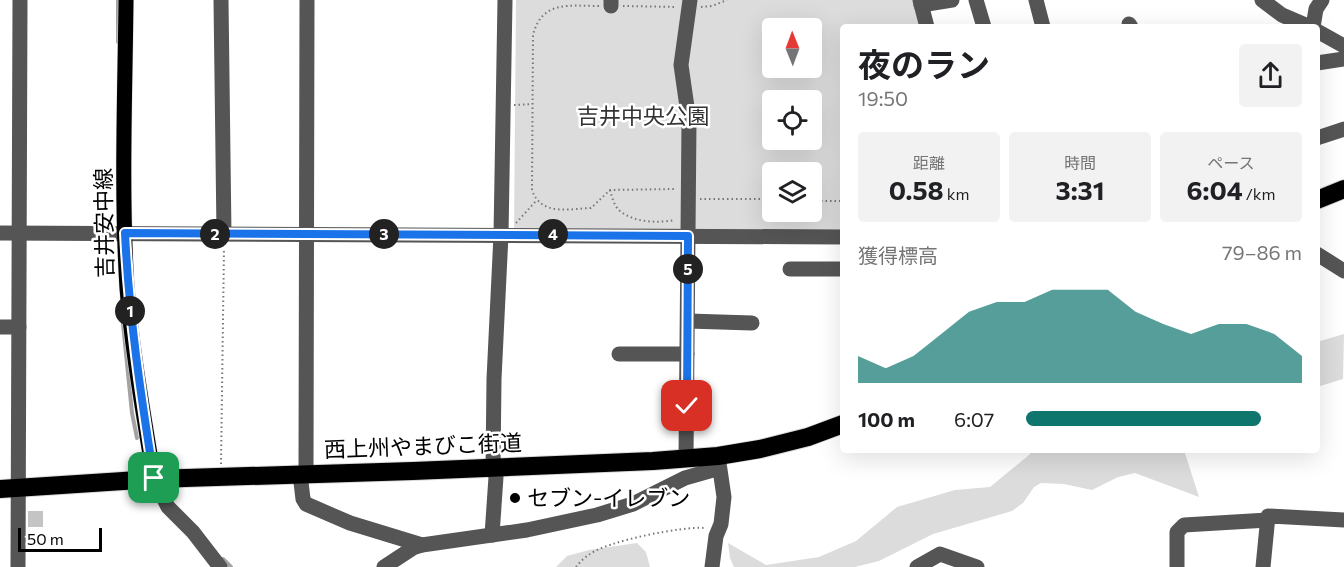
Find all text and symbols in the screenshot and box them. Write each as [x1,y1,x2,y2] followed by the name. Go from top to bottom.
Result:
[762,18,822,78] north arrow
[762,18,822,222] map controls
[858,43,990,84] text: 夜のラン
[1239,44,1302,107] button: share
[858,86,908,110] text: 19:50
[762,90,822,150] button: locate
[577,102,709,129] park label: 吉井中央公園
[913,153,945,172] text: 距離
[1064,153,1096,172] text: 時間
[1207,153,1255,172] text: ペース
[762,162,822,222] button: layers
[89,168,118,278] street label: 吉井安中線
[889,174,944,205] text: 0.58
[1056,174,1104,205] text: 3:31
[1187,174,1243,205] text: 6:04
[944,184,969,203] text: km
[1243,184,1275,203] text: /km
[200,219,230,249] pin: 2
[369,219,399,249] pin: 3
[538,219,568,249] pin: 4
[210,224,220,243] text: 2
[379,224,389,243] text: 3
[548,224,558,243] text: 4
[1222,240,1302,264] text: 79–86 m
[858,243,938,267] text: 獲得標高
[673,254,703,284] pin: 5
[683,259,693,278] text: 5
[115,296,145,326] pin: 1
[126,301,134,320] text: 1
[661,380,712,431] pin
[670,389,703,422] icon: check
[858,407,915,431] text: 100 m
[954,407,994,431] text: 6:07
[324,429,522,462] street label: 西上州やまびこ街道
[128,452,179,503] pin
[137,461,170,494] icon: arrive
[527,484,690,511] place label: セブン-イレブン
[508,491,522,505] marker: セブン-イレブン
[18,525,102,552] scale bar
[27,529,64,548] text: 50 m

